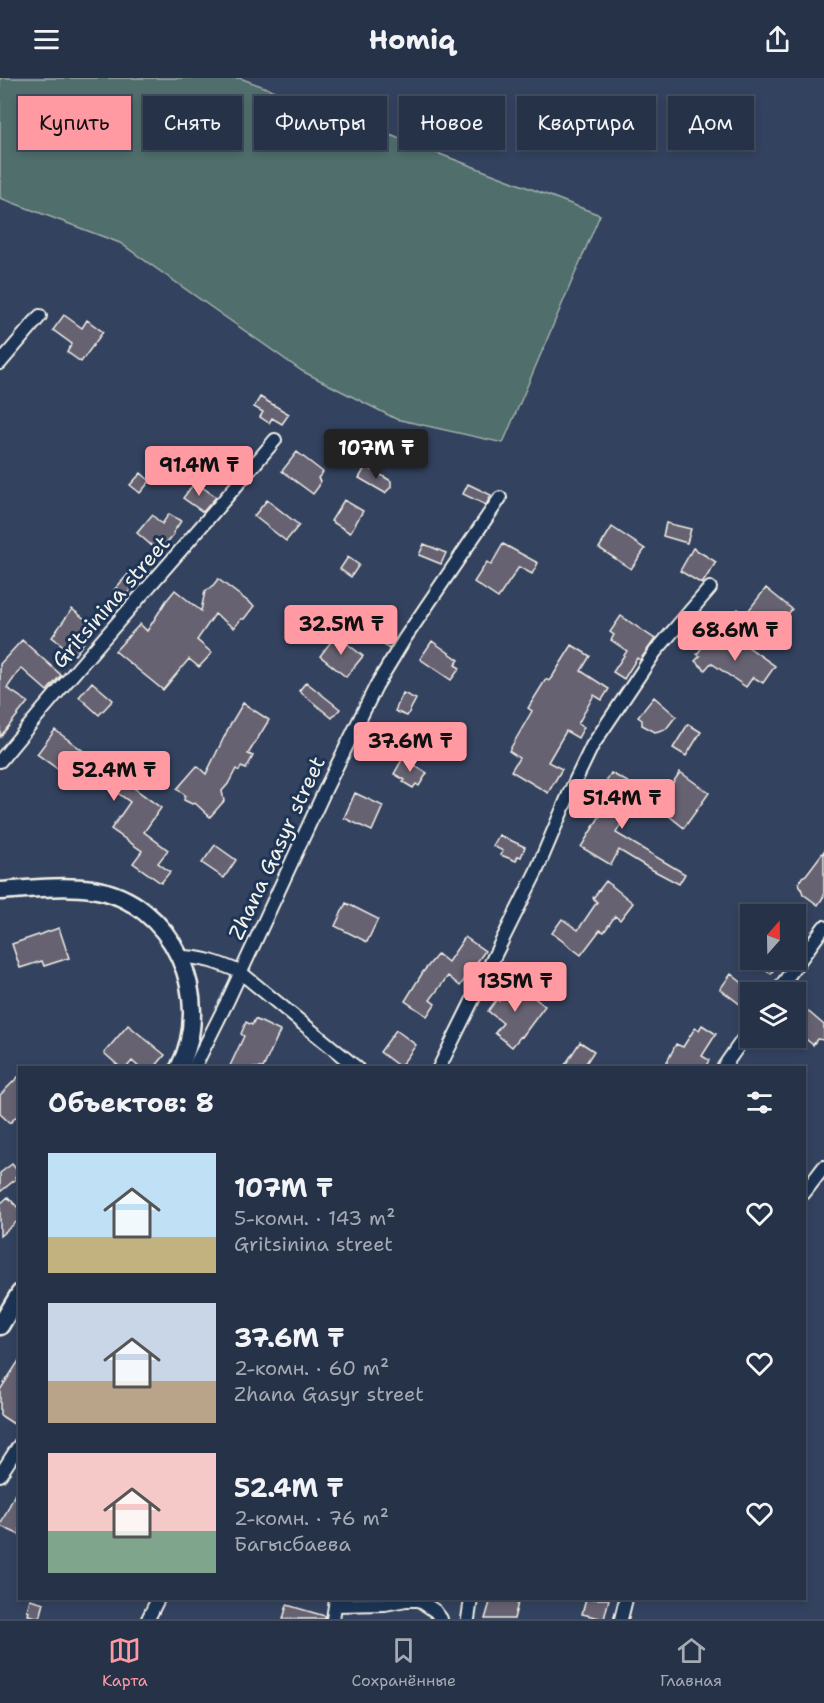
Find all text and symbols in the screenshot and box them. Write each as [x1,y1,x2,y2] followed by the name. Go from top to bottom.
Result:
[369,21,455,58] text: Homiq
[30,23,63,56] icon: menu
[761,23,794,56] icon: share
[18,96,131,150] chip: Купить
[143,96,242,150] chip: Снять
[254,96,387,150] chip: Фильтры
[399,96,505,150] chip: Новое
[517,96,656,150] chip: Квартира
[668,96,754,150] chip: Дом
[327,429,425,480] pin: 107M ₸
[338,435,414,461] text: 107M ₸
[144,446,254,497] pin: 91.4M ₸
[159,452,239,478] text: 91.4M ₸
[46,530,176,674] street label: Gritsinina street
[286,605,396,656] pin: 32.5M ₸
[298,611,384,637] text: 32.5M ₸
[680,611,790,662] pin: 68.6M ₸
[692,617,778,643] text: 68.6M ₸
[355,722,465,773] pin: 37.6M ₸
[368,728,452,754] text: 37.6M ₸
[59,751,169,802] pin: 52.4M ₸
[222,752,332,944] street label: Zhana Gasyr street
[72,757,156,783] text: 52.4M ₸
[567,779,677,830] pin: 51.4M ₸
[583,785,661,811] text: 51.4M ₸
[740,904,806,970] north arrow
[740,904,806,1048] map controls
[466,962,564,1013] pin: 135M ₸
[478,968,552,994] text: 135M ₸
[740,982,806,1048] button: layers
[48,1085,214,1120] text: Объектов: 8
[743,1086,776,1119] icon: filters
[234,1170,333,1205] text: 107M ₸
[96,1177,168,1249] icon: home
[743,1197,776,1230] icon: heart
[234,1205,395,1231] text: 5-комн. · 143 m²
[234,1231,393,1257] text: Gritsinina street
[234,1320,344,1355] text: 37.6M ₸
[96,1327,168,1399] icon: home
[743,1347,776,1380] icon: heart
[234,1355,389,1381] text: 2-комн. · 60 m²
[234,1381,424,1407] text: Zhana Gasyr street
[234,1470,343,1505] text: 52.4M ₸
[96,1477,168,1549] icon: home
[743,1497,776,1530] icon: heart
[234,1505,389,1531] text: 2-комн. · 76 m²
[234,1531,351,1557] text: Багысбаева
[102,1634,148,1691] tab: Карта
[352,1634,456,1691] tab: Сохранённые
[660,1634,722,1691] tab: Главная

